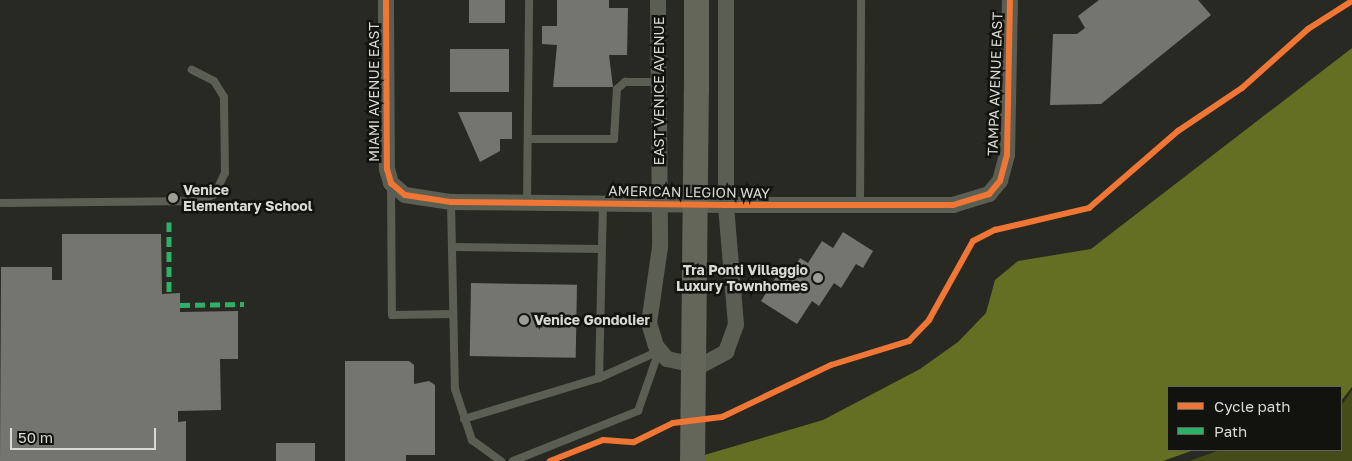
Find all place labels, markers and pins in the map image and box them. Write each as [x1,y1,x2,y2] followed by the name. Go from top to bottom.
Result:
[183,182,312,214] place label: Venice Elementary School
[167,192,179,204] marker: Venice Elementary School
[676,262,808,294] place label: Tra Ponti Villaggio Luxury Townhomes
[812,272,824,284] marker: Tra Ponti Villaggio Luxury Townhomes
[534,312,650,328] place label: Venice Gondolier
[518,314,530,326] marker: Venice Gondolier

